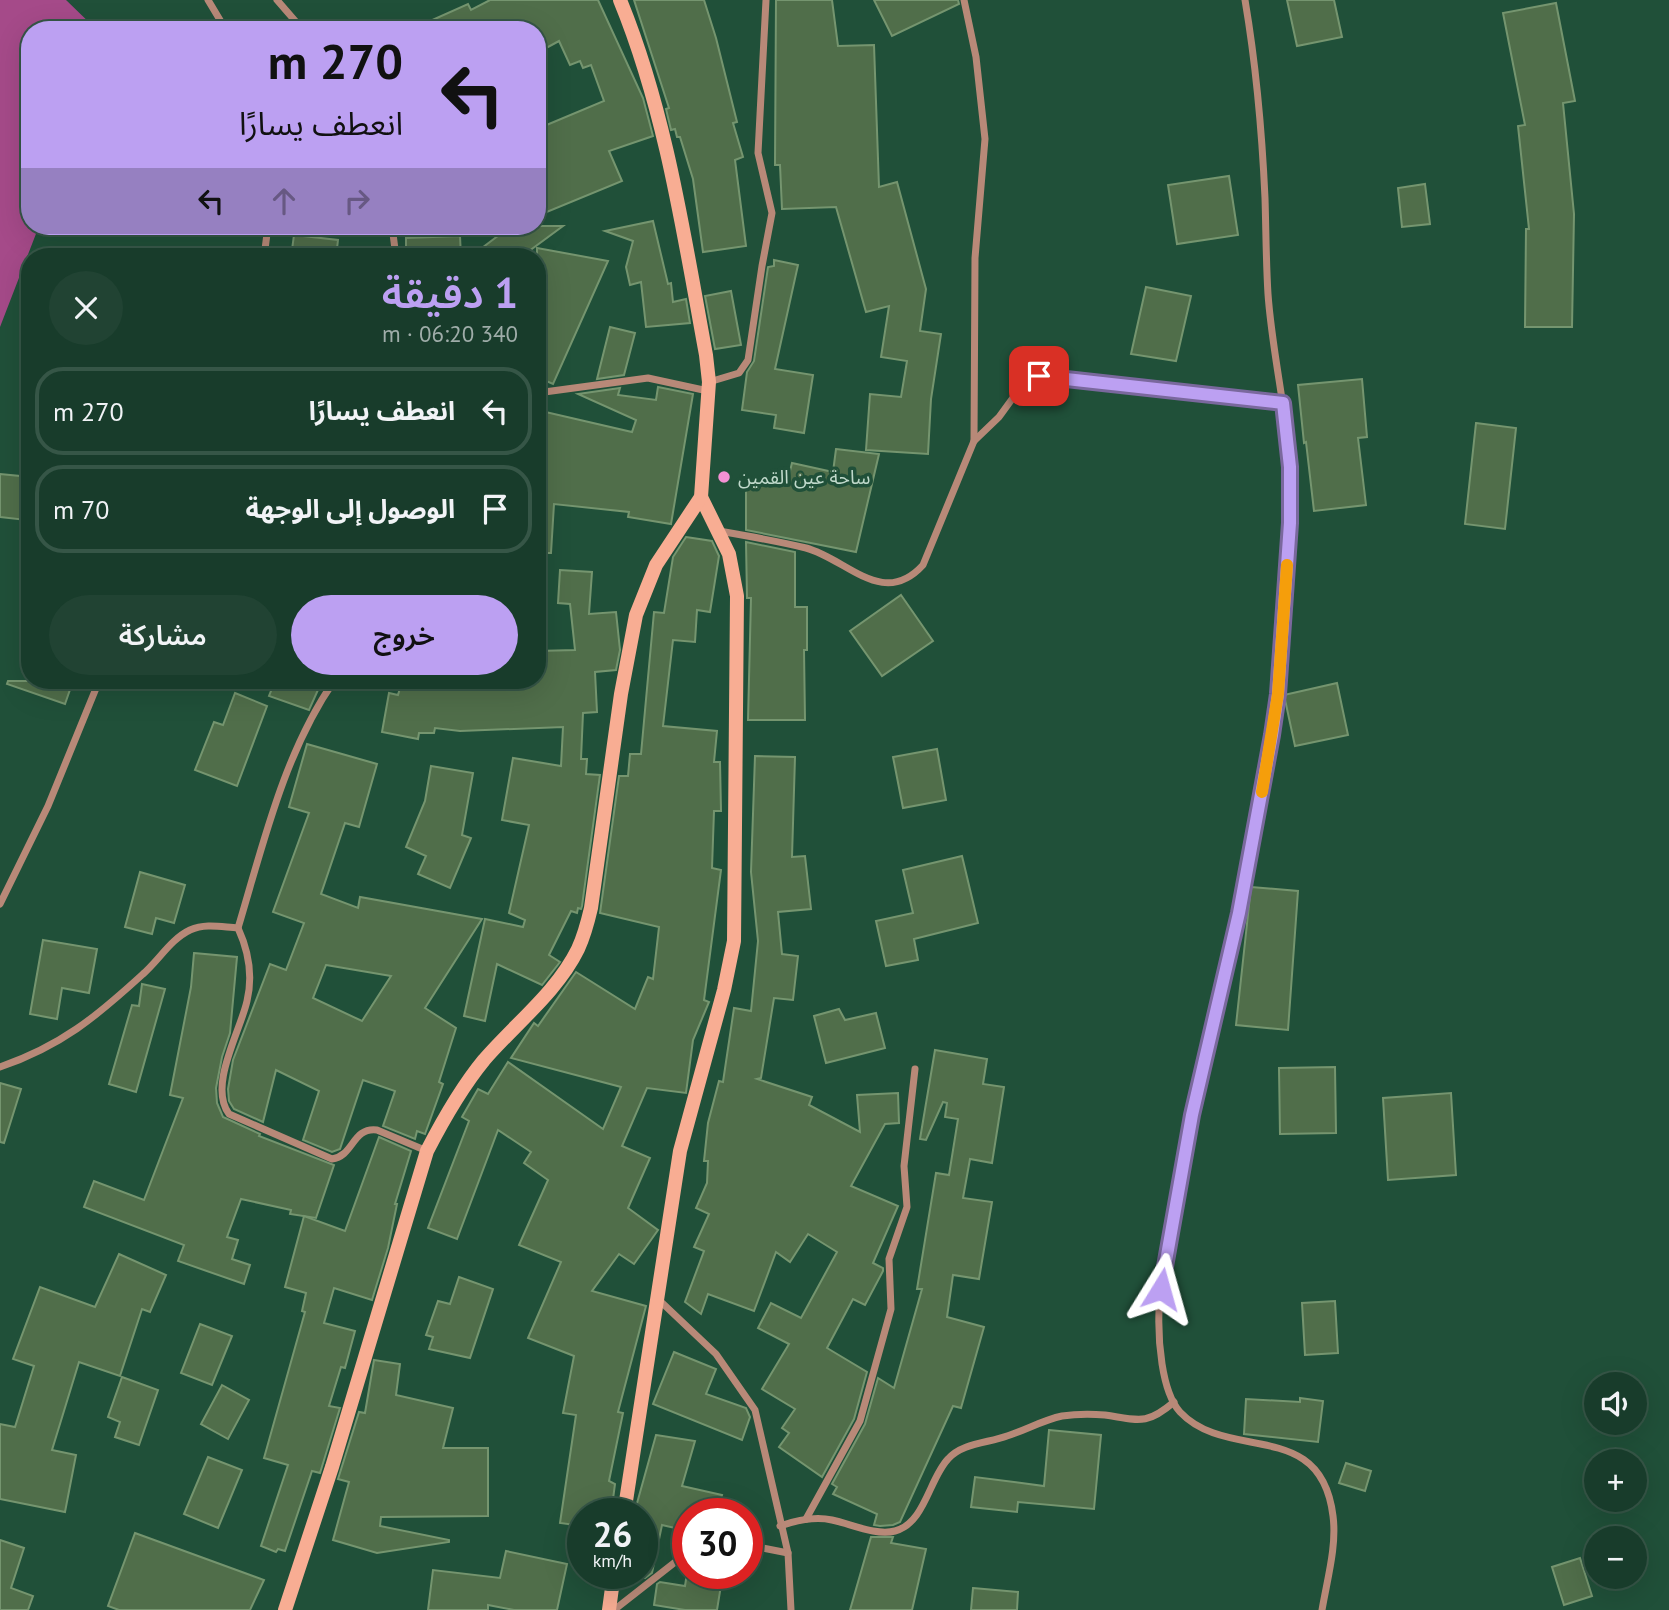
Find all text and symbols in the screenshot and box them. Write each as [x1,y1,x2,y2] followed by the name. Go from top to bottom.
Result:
[268,29,403,93] text: 270 m
[427,49,518,140] icon: left
[239,102,403,144] text: انعطف يسارًا
[192,182,230,220] icon: left
[265,182,303,220] icon: ahead
[338,182,376,220] icon: right
[382,265,518,320] text: 1 دقيقة
[49,271,123,345] button: close
[382,319,518,348] text: 340 m · 06:20
[1009,346,1069,406] pin
[1020,357,1058,395] icon: arrive
[476,392,514,430] icon: left
[309,394,455,427] text: انعطف يسارًا
[53,395,124,428] text: 270 m
[738,465,870,489] place label: ساحة عين القمين
[716,469,732,485] marker: ساحة عين القمين
[476,490,514,528] icon: arrive
[246,492,455,525] text: الوصول إلى الوجهة
[53,493,109,526] text: 70 m
[49,595,277,675] button: مشاركة
[291,595,518,675] button: خروج
[1124,1252,1198,1326] position arrow
[1584,1372,1647,1589] map controls
[1584,1372,1647,1435] button: sound
[1584,1449,1647,1512] button: +
[672,1498,763,1589] speed limit sign: 30
[593,1511,632,1557] text: 26
[1584,1526,1647,1589] button: −
[593,1549,632,1572] text: km/h

